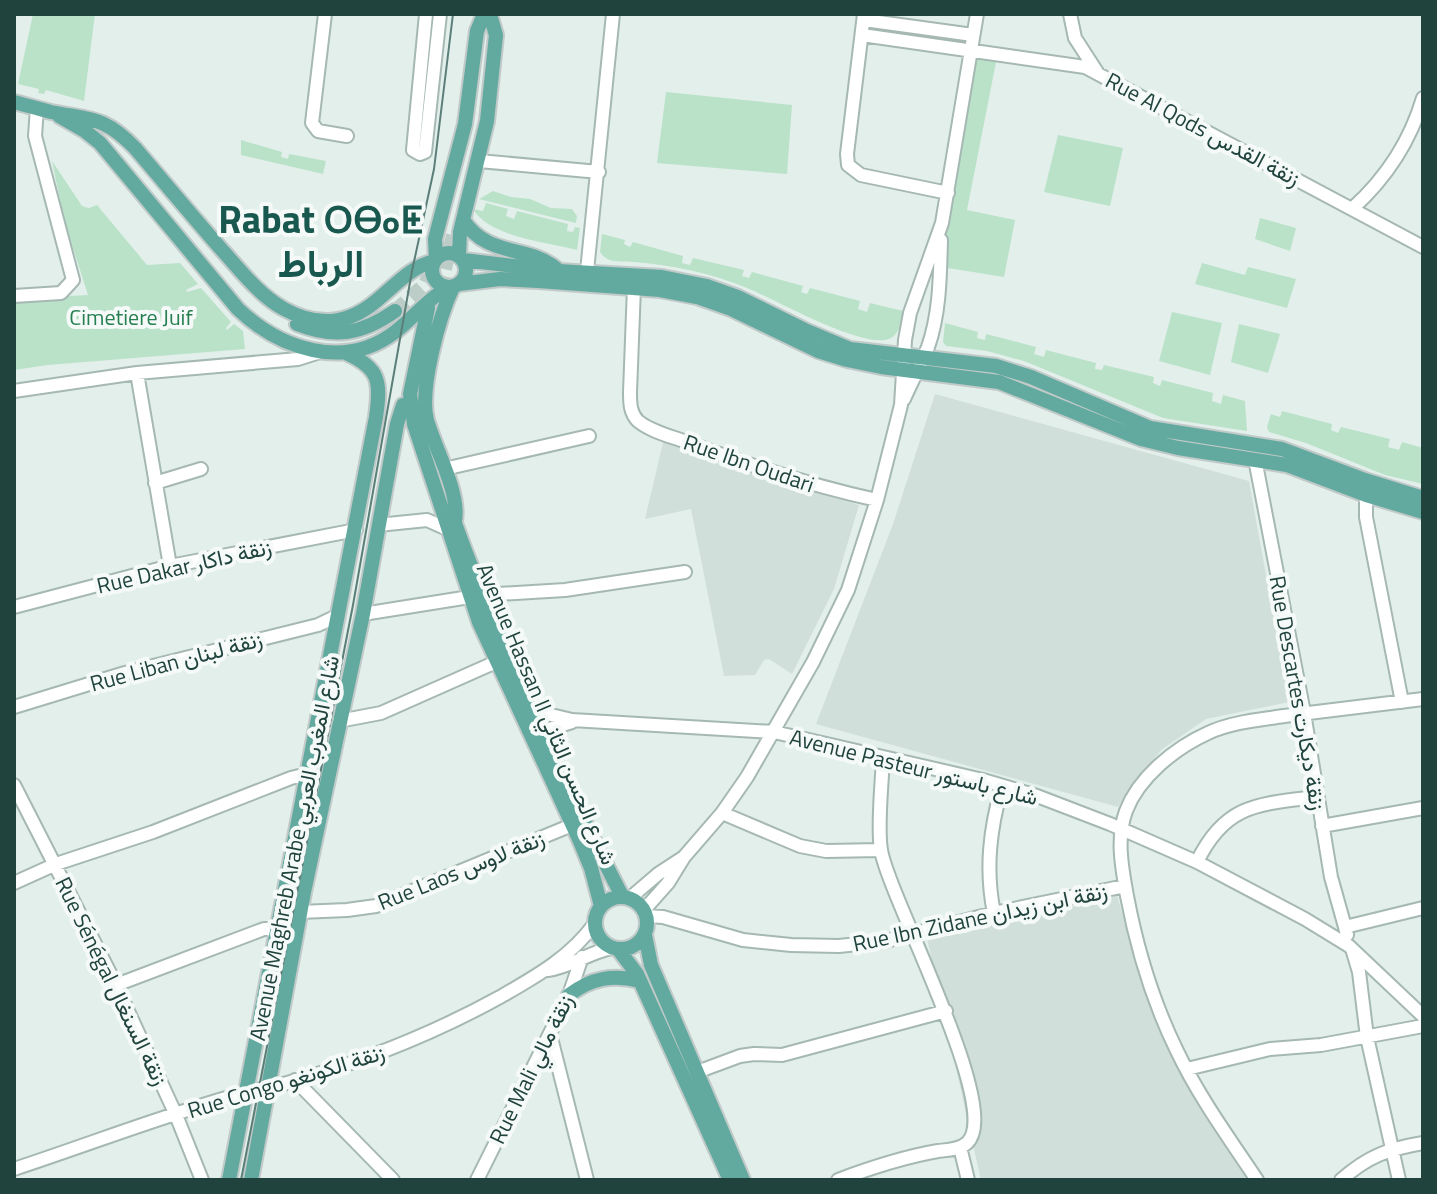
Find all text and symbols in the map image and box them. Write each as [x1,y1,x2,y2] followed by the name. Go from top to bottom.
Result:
[1099,63,1307,195] street label: Rue Al Qods زنقة القدس
[218,190,424,292] district label: Rabat ⵔⴱⴰⵟ الرباط
[69,300,193,334] park label: Cimetiere Juif
[679,425,819,501] street label: Rue Ibn Oudari
[93,529,275,603] street label: Rue Dakar زنقة داكار
[466,558,626,871] street label: Avenue Hassan II شارع الحسن الثاني
[1261,573,1335,813] street label: Rue Descartes زنقة ديكارت
[86,622,266,700] street label: Rue Liban زنقة لبنان
[240,652,350,1044] street label: Avenue Maghreb Arabe شارع المغرب العربي
[786,720,1042,814] street label: Avenue Pasteur شارع باستور
[373,821,549,919] street label: Rue Laos زنقة لاوس
[47,871,177,1091] street label: Rue Sénégal زنقة السنغال
[849,873,1111,961] street label: Rue Ibn Zidane زنقة ابن زيدان
[480,988,584,1151] street label: Rue Mali زنقة مالي
[183,1035,389,1127] street label: Rue Congo زنقة الكونغو

